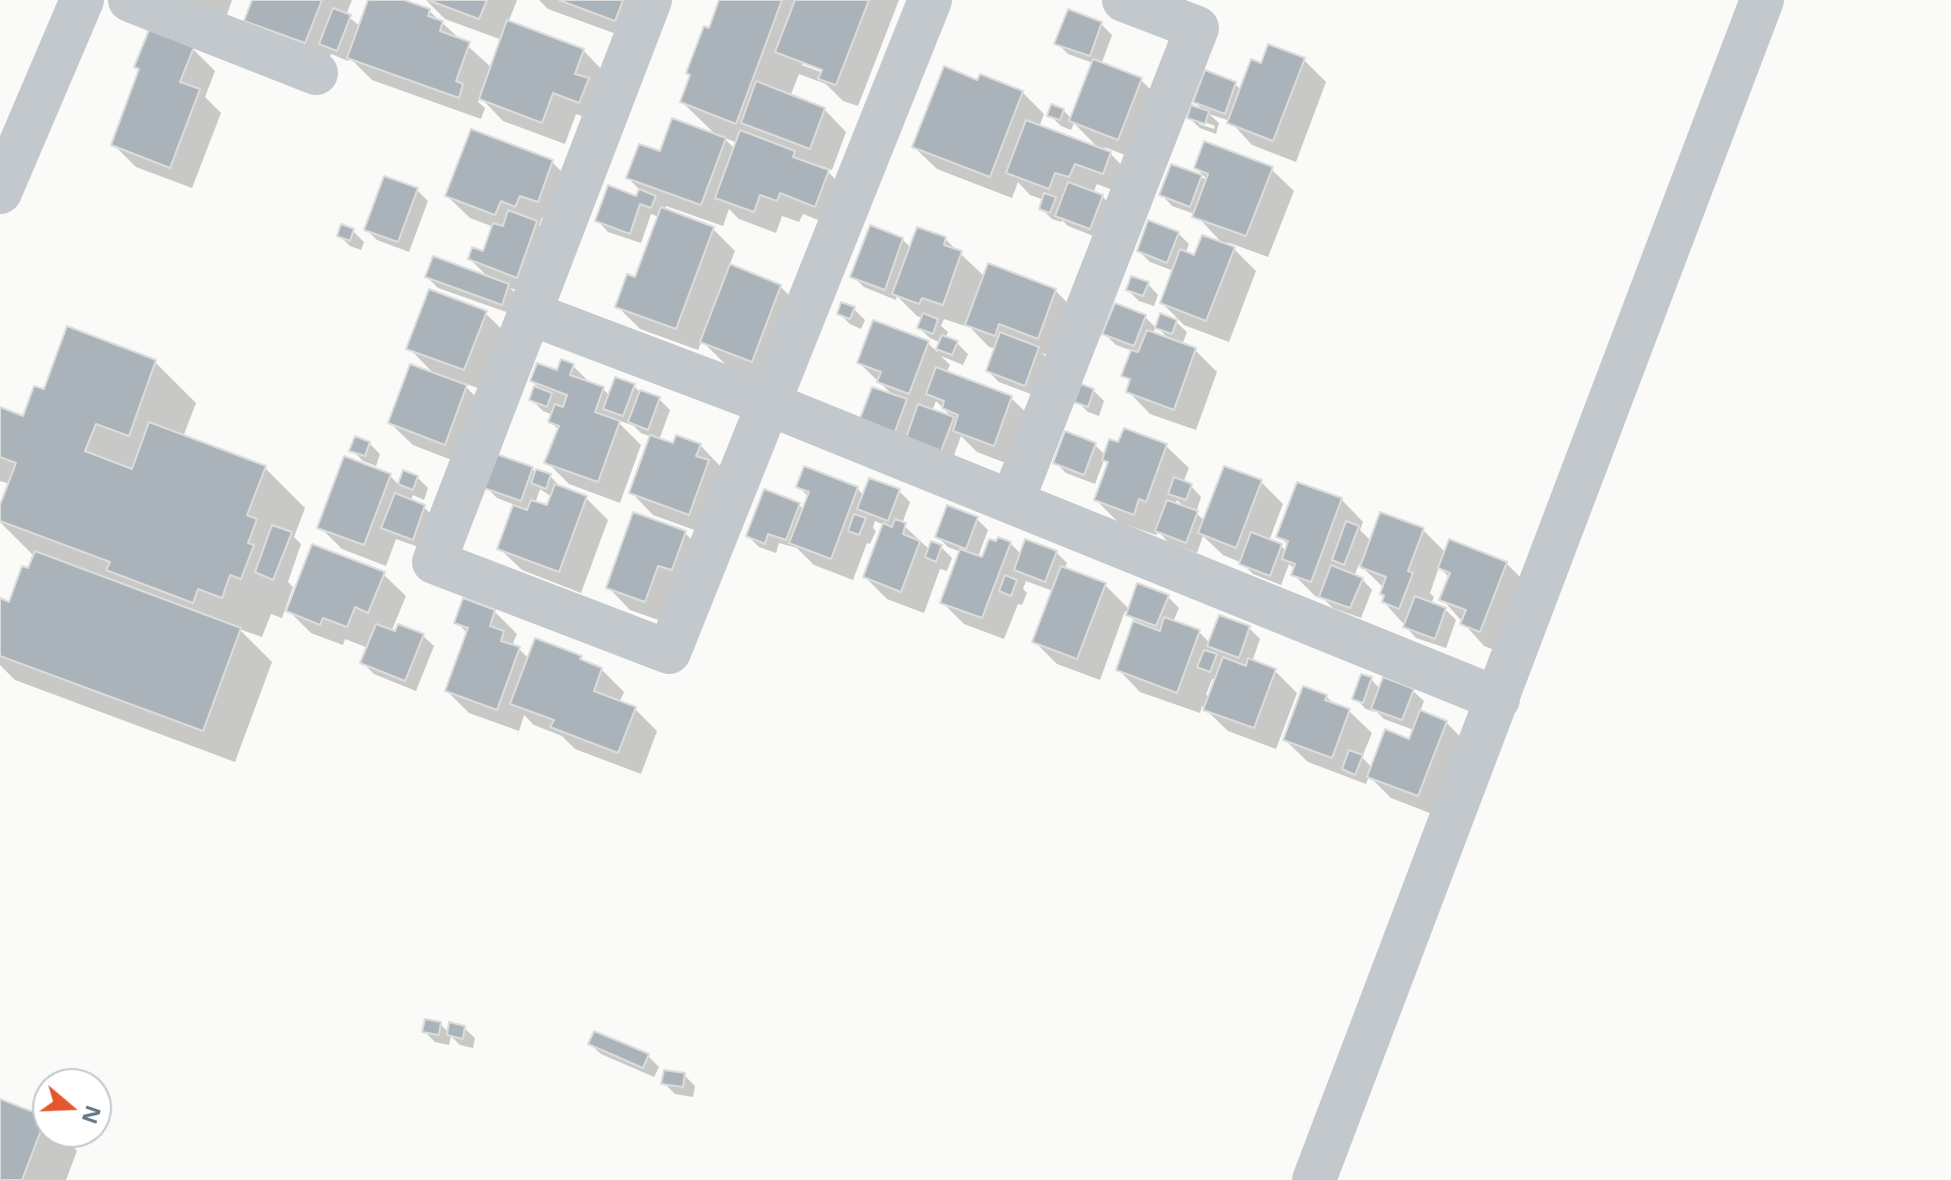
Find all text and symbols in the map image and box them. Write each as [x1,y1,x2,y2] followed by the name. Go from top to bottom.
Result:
[32,1068,112,1148] north arrow
[76,1102,110,1128] text: N

